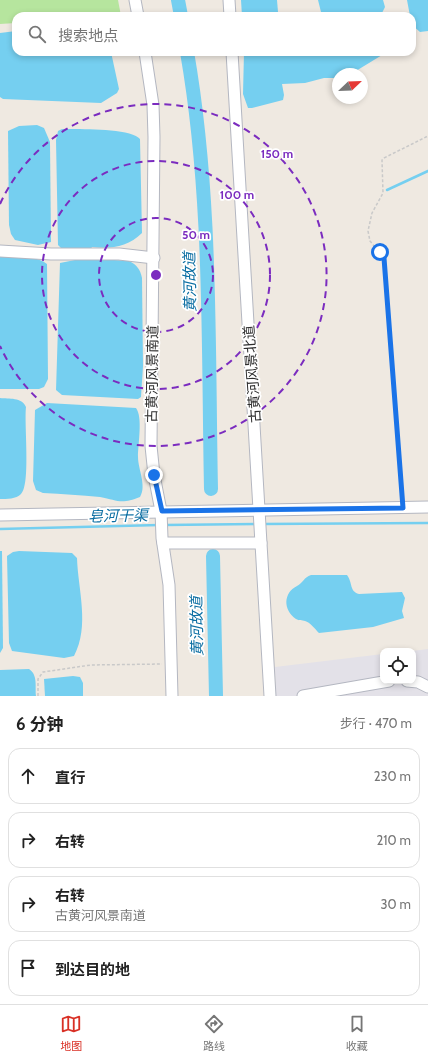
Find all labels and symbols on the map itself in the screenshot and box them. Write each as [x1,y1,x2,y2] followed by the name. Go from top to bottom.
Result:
[332,68,368,104] north arrow
[261,146,293,161] text: 150 m
[220,187,254,202] text: 100 m
[182,227,210,242] text: 50 m
[371,243,389,261] route start
[180,250,200,312] water label: 黄河故道
[149,268,163,282] centre of rings
[240,324,264,424] street label: 古黄河风景北道
[142,325,162,423] street label: 古黄河风景南道
[145,466,163,484] route end
[88,506,150,526] water label: 皂河干渠
[187,594,207,656] water label: 黄河故道

